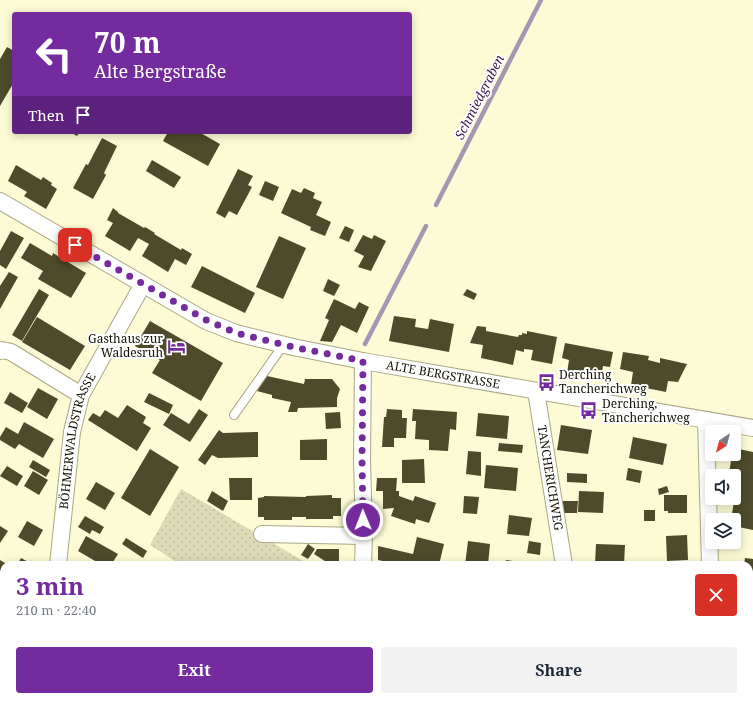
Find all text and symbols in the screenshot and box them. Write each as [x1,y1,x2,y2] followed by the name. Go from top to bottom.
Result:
[94,23,161,61] text: 70 m
[28,28,80,80] icon: left
[450,51,508,142] water label: Schmiedgraben
[94,59,226,83] text: Alte Bergstraße
[72,104,94,126] icon: arrive
[28,105,64,125] text: Then
[58,228,92,262] pin
[64,234,86,256] icon: arrive
[88,330,163,361] place label: Gasthaus zur Waldesruh
[166,336,186,356] hotel icon: Gasthaus zur Waldesruh
[385,356,501,392] street label: ALTE BERGSTRASSE
[559,366,647,397] place label: Derching Tancherichweg
[55,370,100,510] street label: BÖHMERWALDSTRASSE
[536,372,556,392] bus stop icon: Derching Tancherichweg
[602,395,690,426] place label: Derching, Tancherichweg
[579,401,599,421] bus stop icon: Derching, Tancherichweg
[534,424,567,532] street label: TANCHERICHWEG
[705,425,741,461] north arrow
[705,425,741,549] map controls
[705,469,741,505] button: sound
[342,499,384,541] position arrow
[705,513,741,549] button: layers
[16,569,84,602] text: 3 min
[695,574,737,616] button: close
[16,601,96,619] text: 210 m · 22:40
[16,647,373,693] button: Exit
[381,647,737,693] button: Share

